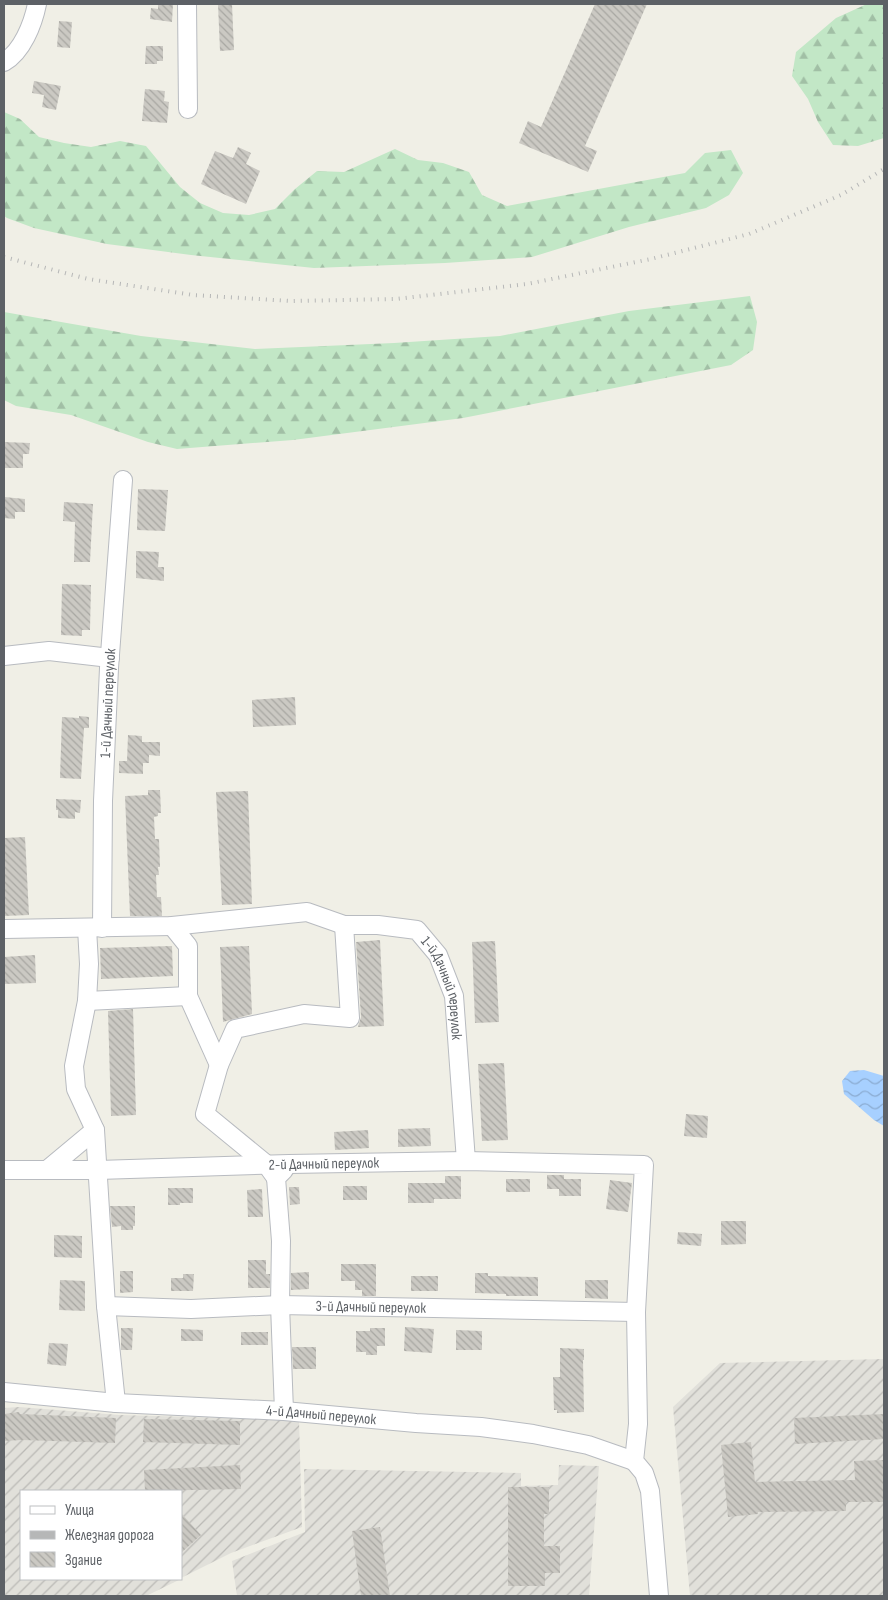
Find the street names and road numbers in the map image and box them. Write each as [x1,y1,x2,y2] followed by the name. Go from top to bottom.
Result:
[95,647,120,758] street label: 1-й Дачный переулок
[417,932,467,1041] street label: 1-й Дачный переулок
[268,1153,380,1174] street label: 2-й Дачный переулок
[315,1296,427,1317] street label: 3-й Дачный переулок
[266,1401,377,1429] street label: 4-й Дачный переулок

